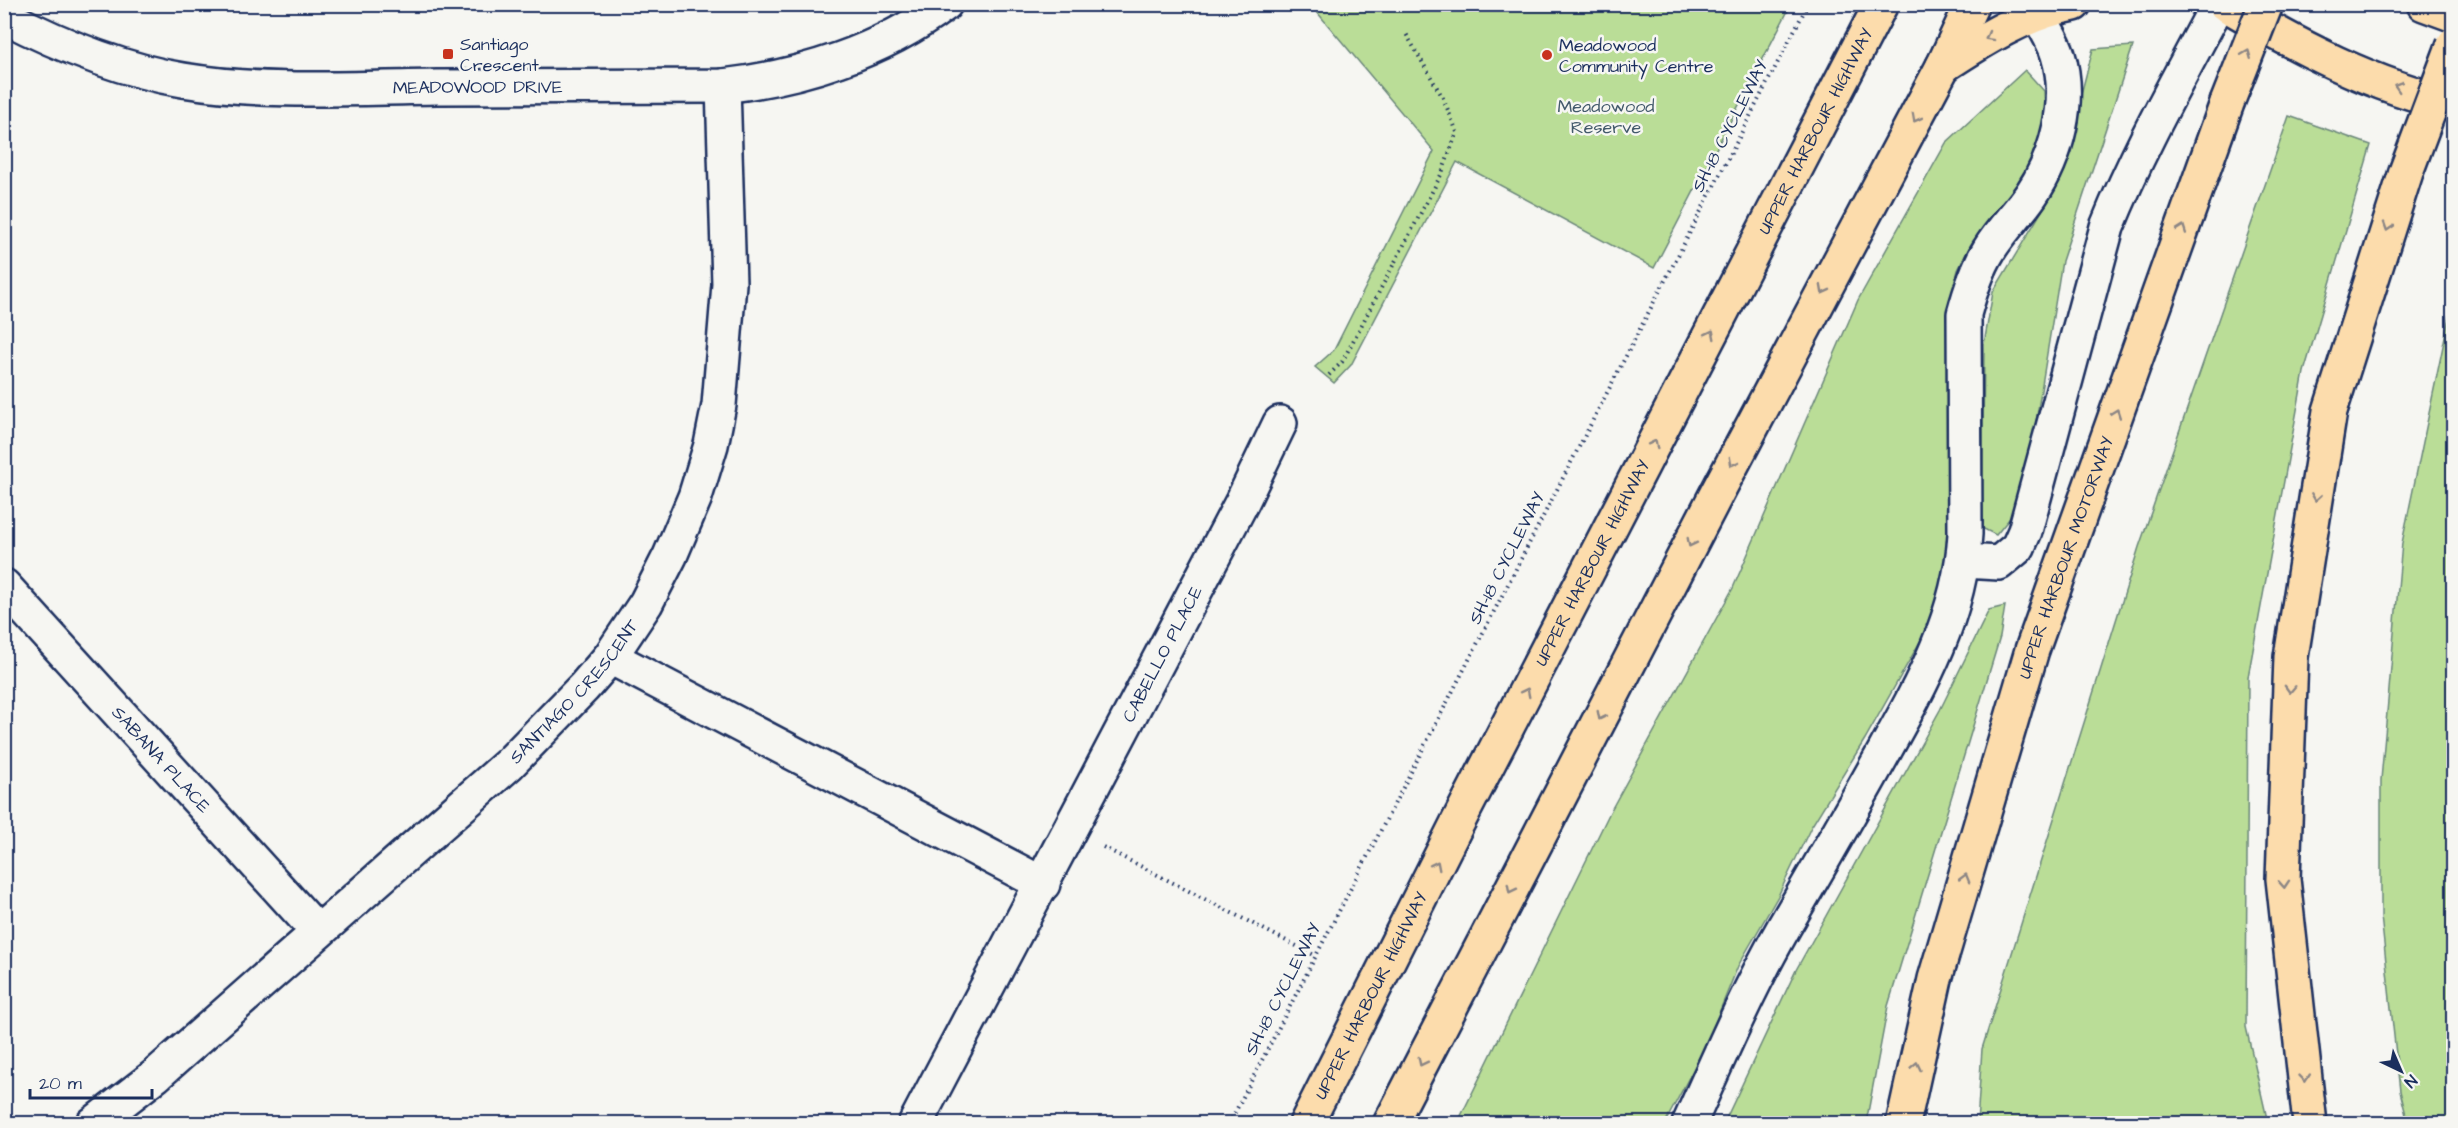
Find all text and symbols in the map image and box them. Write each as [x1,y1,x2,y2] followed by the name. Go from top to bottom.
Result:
[1752,23,1879,239] street label: UPPER HARBOUR HIGHWAY
[1985,30,1995,41] one-way arrow
[460,32,540,78] place label: Santiago Crescent
[1559,33,1714,80] place label: Meadowood Community Centre
[441,47,455,61] marker: Santiago Crescent
[1540,48,1554,62] marker: Meadowood Community Centre
[2240,49,2252,60] one-way arrow
[1686,55,1774,197] street label: SH-18 CYCLEWAY
[392,74,563,100] street label: MEADOWOOD DRIVE
[2393,81,2404,94] one-way arrow
[1557,94,1655,140] park label: Meadowood Reserve
[1911,111,1923,122] one-way arrow
[2383,221,2395,232] one-way arrow
[2175,225,2188,235] one-way arrow
[1820,284,1831,294] one-way arrow
[1704,329,1716,340] one-way arrow
[2109,408,2122,419] one-way arrow
[2012,432,2120,681] street label: UPPER HARBOUR MOTORWAY
[1647,440,1658,451] one-way arrow
[1528,455,1656,670] street label: UPPER HARBOUR HIGHWAY
[1729,456,1740,467] one-way arrow
[1463,487,1551,629] street label: SH-18 CYCLEWAY
[2311,492,2323,501] one-way arrow
[1687,537,1698,547] one-way arrow
[1116,581,1208,727] street label: CABELLO PLACE
[504,613,645,769] street label: SANTIAGO CRESCENT
[2283,685,2296,694] one-way arrow
[1518,687,1530,698] one-way arrow
[106,700,217,818] street label: SABANA PLACE
[1597,710,1608,720] one-way arrow
[1429,861,1440,872] one-way arrow
[1958,873,1970,884] one-way arrow
[2278,880,2291,889] one-way arrow
[1507,883,1519,894] one-way arrow
[1308,887,1434,1103] street label: UPPER HARBOUR HIGHWAY
[1239,918,1327,1060] street label: SH-18 CYCLEWAY
[2371,1041,2431,1101] north arrow
[1418,1056,1429,1067] one-way arrow
[30,1062,152,1100] scale bar
[1908,1062,1921,1072] one-way arrow
[2399,1070,2422,1092] text: N
[39,1071,82,1096] text: 20 m
[2298,1074,2311,1083] one-way arrow

